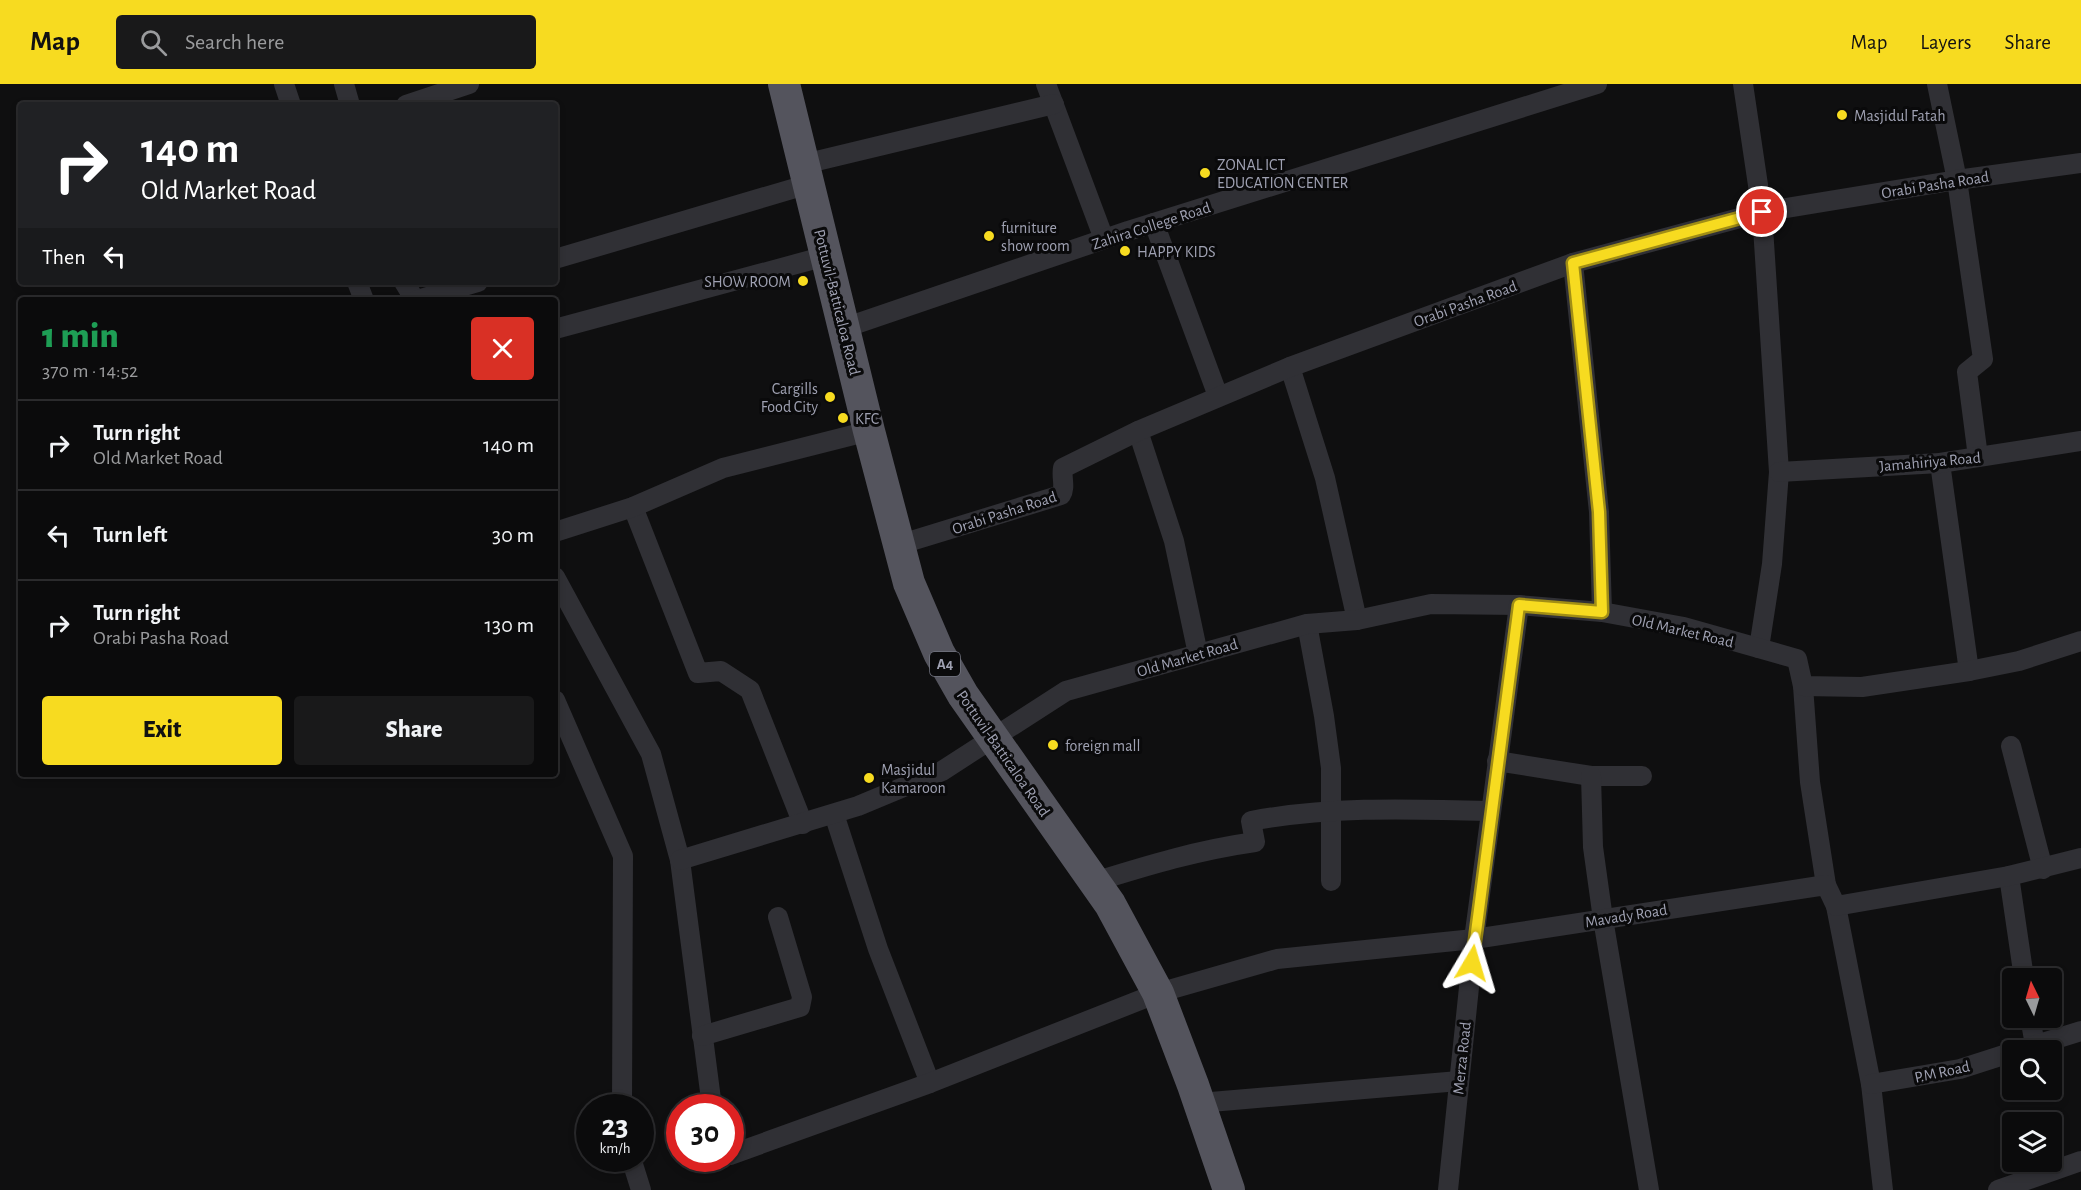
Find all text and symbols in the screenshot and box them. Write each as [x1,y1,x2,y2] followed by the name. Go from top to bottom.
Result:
[116,15,536,69] search box
[137,26,170,59] icon: search
[30,28,80,56] text: Map
[185,31,284,53] text: Search here
[1851,32,1887,53] text: Map
[1920,32,1971,53] text: Layers
[2004,32,2051,53] text: Share
[1835,108,1849,122] marker: Masjidul Fatah
[1854,108,1946,125] place label: Masjidul Fatah
[42,126,120,204] icon: right
[141,128,239,170] text: 140 m
[1217,157,1349,191] place label: ZONAL ICT EDUCATION CENTER
[1198,166,1212,180] marker: ZONAL ICT EDUCATION CENTER
[1880,169,1990,201] street label: Orabi Pasha Road
[141,177,316,204] text: Old Market Road
[1736,186,1787,237] pin
[1745,195,1778,228] icon: arrive
[1090,199,1213,253] street label: Zahira College Road
[1001,220,1070,254] place label: furniture show room
[811,228,863,377] street label: Pottuvil-Batticaloa Road
[982,229,996,243] marker: furniture show room
[98,240,131,273] icon: left
[1118,244,1132,258] marker: HAPPY KIDS
[1137,244,1216,260] place label: HAPPY KIDS
[42,246,86,268] text: Then
[704,274,791,290] place label: SHOW ROOM
[796,274,810,288] marker: SHOW ROOM
[1412,278,1519,330] street label: Orabi Pasha Road
[471,317,534,380] button: close
[42,318,119,354] text: 1 min
[42,361,138,381] text: 370 m · 14:52
[761,381,818,416] place label: Cargills Food City
[823,390,837,404] marker: Cargills Food City
[836,411,850,425] marker: KFC
[855,411,879,427] place label: KFC
[93,422,180,444] text: Turn right
[42,429,75,462] icon: right
[483,434,534,456] text: 140 m
[93,448,223,468] text: Old Market Road
[1879,450,1982,475] street label: Jamahiriya Road
[950,489,1058,537] street label: Orabi Pasha Road
[42,519,75,552] icon: left
[93,524,167,546] text: Turn left
[492,524,534,546] text: 30 m
[93,602,180,624] text: Turn right
[42,609,75,642] icon: right
[1630,611,1735,650] street label: Old Market Road
[485,614,534,636] text: 130 m
[93,628,229,648] text: Orabi Pasha Road
[1135,636,1239,680] street label: Old Market Road
[930,652,960,676] road number: A4
[954,688,1053,820] street label: Pottuvil-Batticaloa Road
[42,696,282,765] button: Exit
[294,696,534,765] button: Share
[1046,738,1060,752] marker: foreign mall
[1065,738,1140,754] place label: foreign mall
[881,762,946,796] place label: Masjidul Kamaroon
[862,771,876,785] marker: Masjidul Kamaroon
[1584,902,1669,931] street label: Mavady Road
[1440,931,1504,995] position arrow
[2002,968,2062,1028] north arrow
[2002,968,2062,1172] map controls
[1450,1021,1474,1095] street label: Merza Road
[2002,1040,2062,1100] button: search
[1913,1058,1971,1086] street label: P.M Road
[666,1094,744,1172] speed limit sign: 30
[601,1111,629,1141] text: 23
[2002,1112,2062,1172] button: layers
[600,1141,630,1156] text: km/h

